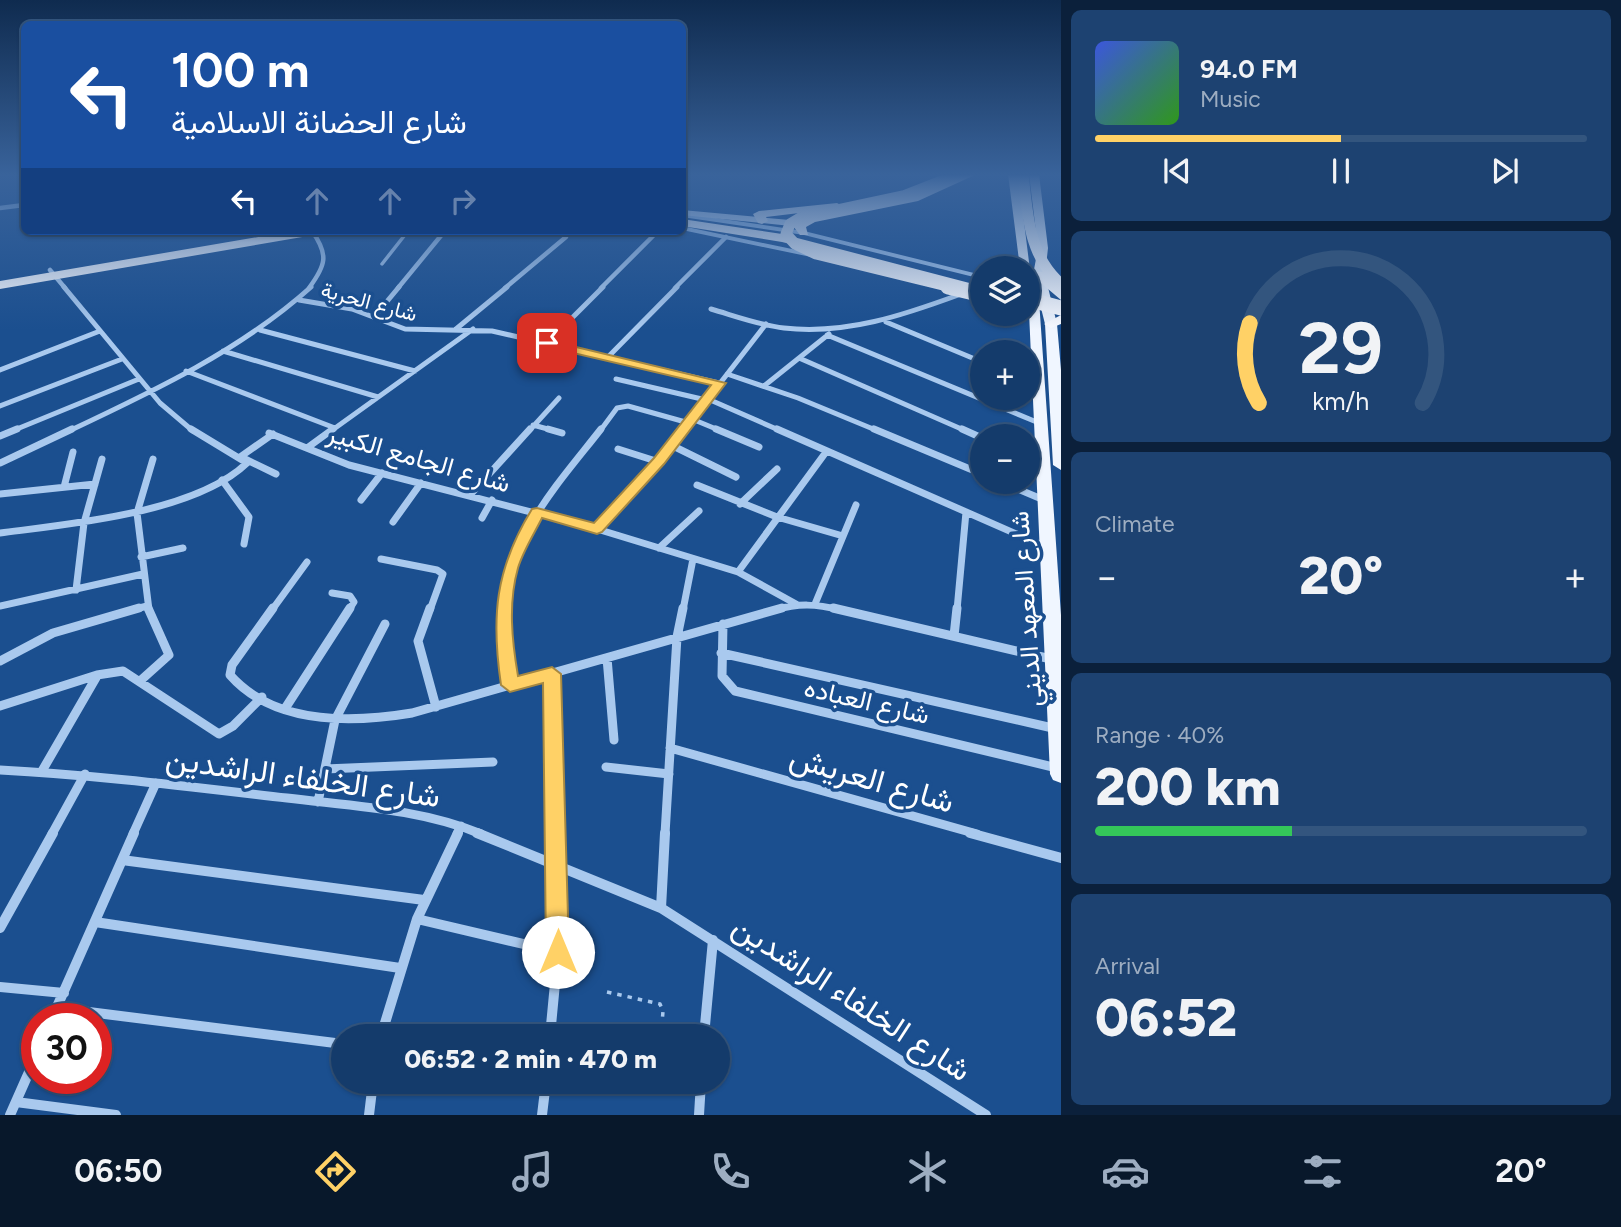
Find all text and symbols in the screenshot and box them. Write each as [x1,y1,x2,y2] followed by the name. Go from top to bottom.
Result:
[171,40,310,99] text: 100 m
[56,49,147,140] icon: left
[1200,53,1298,85] text: 94.0 FM
[1200,85,1261,113] text: Music
[171,103,467,141] text: شارع الحضانة الاسلامية
[1158,152,1196,190] icon: previous
[1322,152,1360,190] icon: pause
[1486,152,1524,190] icon: next
[225,182,263,220] icon: left
[298,182,336,220] icon: ahead
[371,182,409,220] icon: ahead
[444,182,482,220] icon: right
[970,256,1040,494] map controls
[970,256,1040,326] button: layers
[318,277,420,328] street label: شارع الحرية
[1299,304,1383,391] text: 29
[517,313,577,373] pin
[528,324,566,362] icon: arrive
[970,340,1040,410] button: +
[1312,385,1370,415] text: km/h
[322,416,514,501] street label: شارع الجامع الكبير
[970,424,1040,494] button: −
[1003,510,1054,708] street label: شارع المعهد الديني
[1095,510,1174,538] text: Climate
[1299,545,1383,607] text: 20°
[1095,554,1119,600] text: −
[1563,554,1587,600] text: +
[801,671,933,733] street label: شارع العباده
[1095,721,1224,749] text: Range · 40%
[785,737,959,823] street label: شارع العريش
[163,739,443,818] street label: شارع الخلفاء الراشدين
[1095,756,1281,818] text: 200 km
[724,907,978,1092] street label: شارع الخلفاء الراشدين
[521,915,595,989] position arrow
[1095,952,1160,980] text: Arrival
[1095,987,1237,1049] text: 06:52
[21,1003,112,1094] speed limit sign: 30
[404,1043,657,1075] text: 06:52 · 2 min · 470 m
[311,1147,360,1196] icon: directions
[508,1147,557,1196] icon: music
[706,1147,755,1196] icon: phone
[903,1147,952,1196] icon: climate
[1101,1147,1150,1196] icon: car
[1298,1147,1347,1196] icon: filters
[74,1152,162,1190] text: 06:50
[1495,1152,1547,1190] text: 20°

